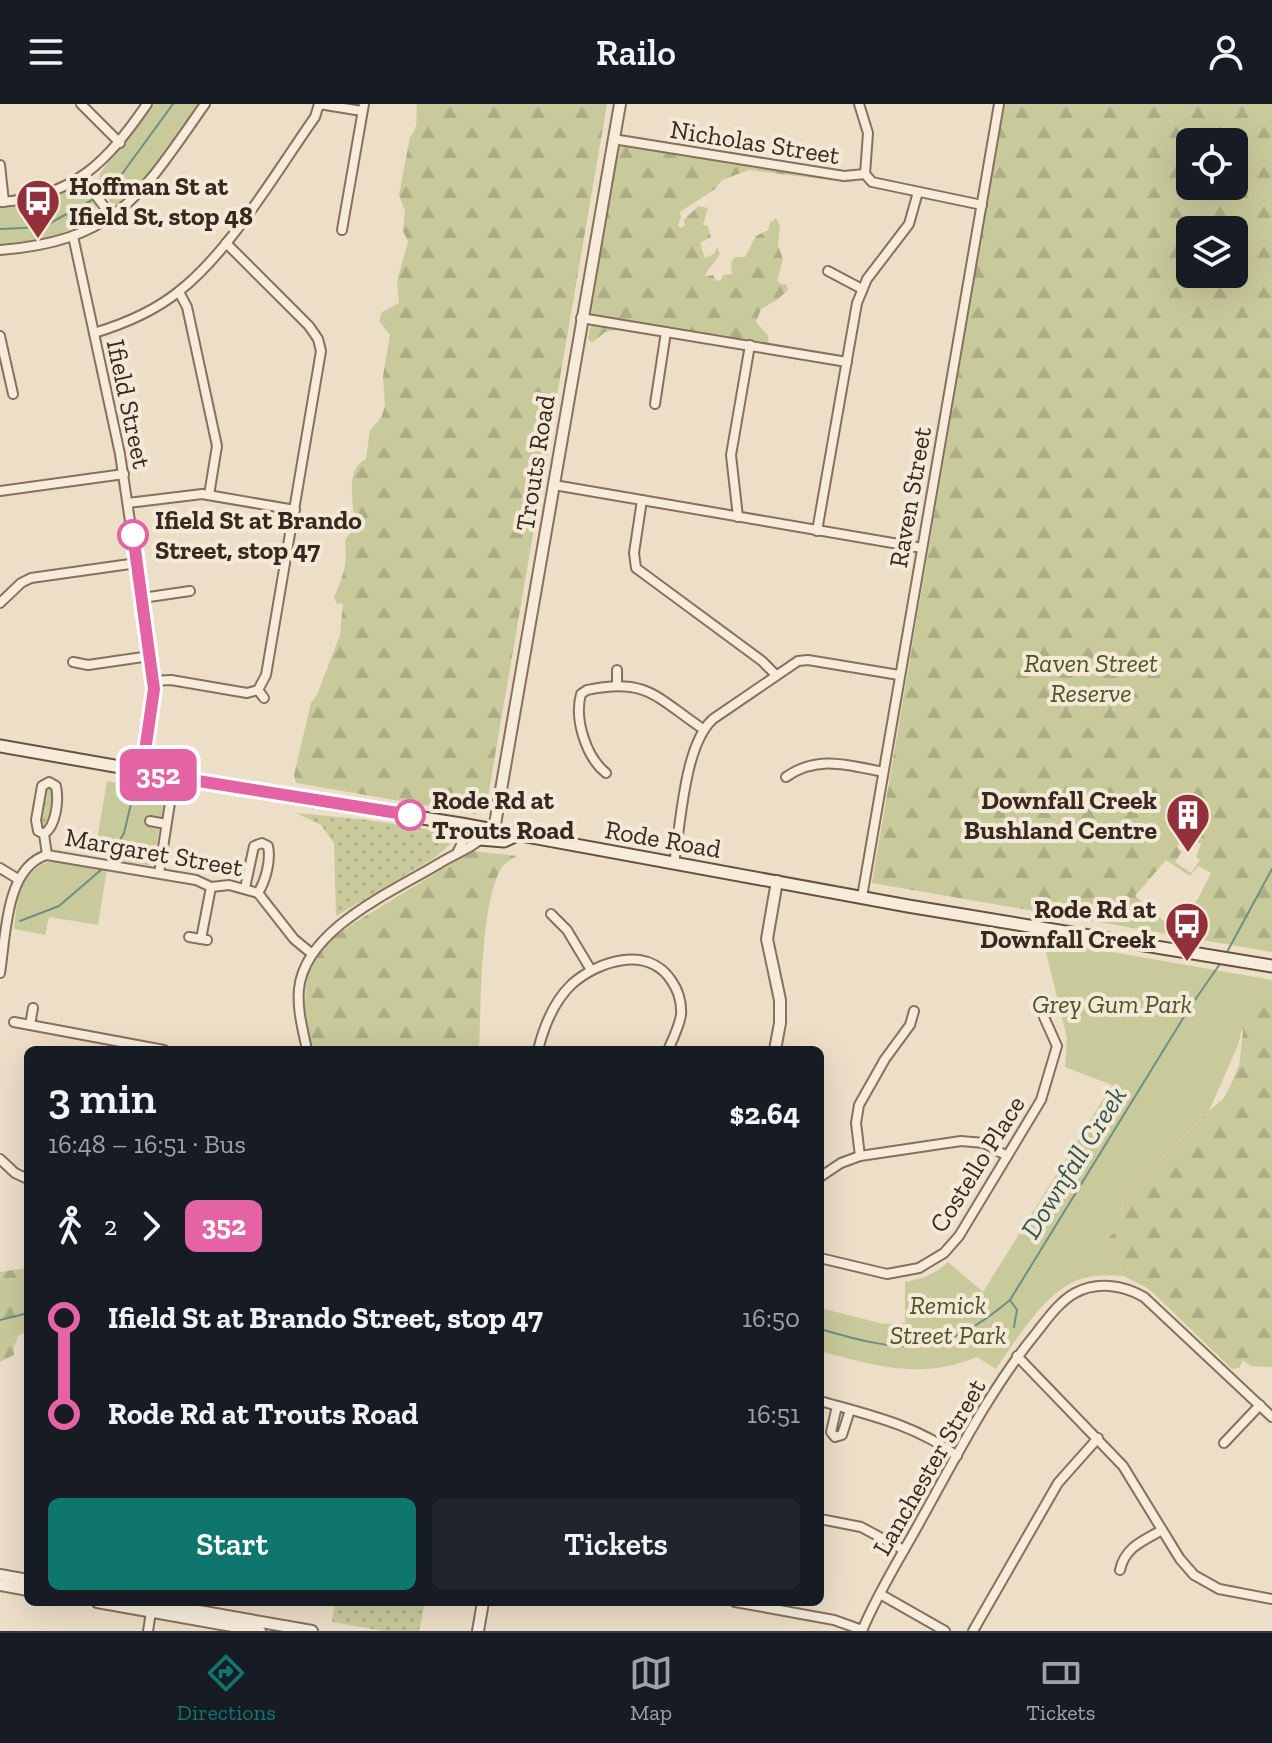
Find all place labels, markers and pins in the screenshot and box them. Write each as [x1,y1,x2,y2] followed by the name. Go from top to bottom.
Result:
[69,170,253,232] place label: Hoffman St at Ifield St, stop 48
[14,177,62,240] bus stop icon: Hoffman St at Ifield St, stop 48
[155,504,362,566] place label: Ifield St at Brando Street, stop 47
[118,520,148,550] marker: Ifield St at Brando Street, stop 47
[432,784,575,846] place label: Rode Rd at Trouts Road
[964,784,1158,846] place label: Downfall Creek Bushland Centre
[1164,791,1212,854] building icon: Downfall Creek Bushland Centre
[395,800,425,830] marker: Rode Rd at Trouts Road
[980,893,1157,955] place label: Rode Rd at Downfall Creek
[1163,900,1211,963] bus stop icon: Rode Rd at Downfall Creek

